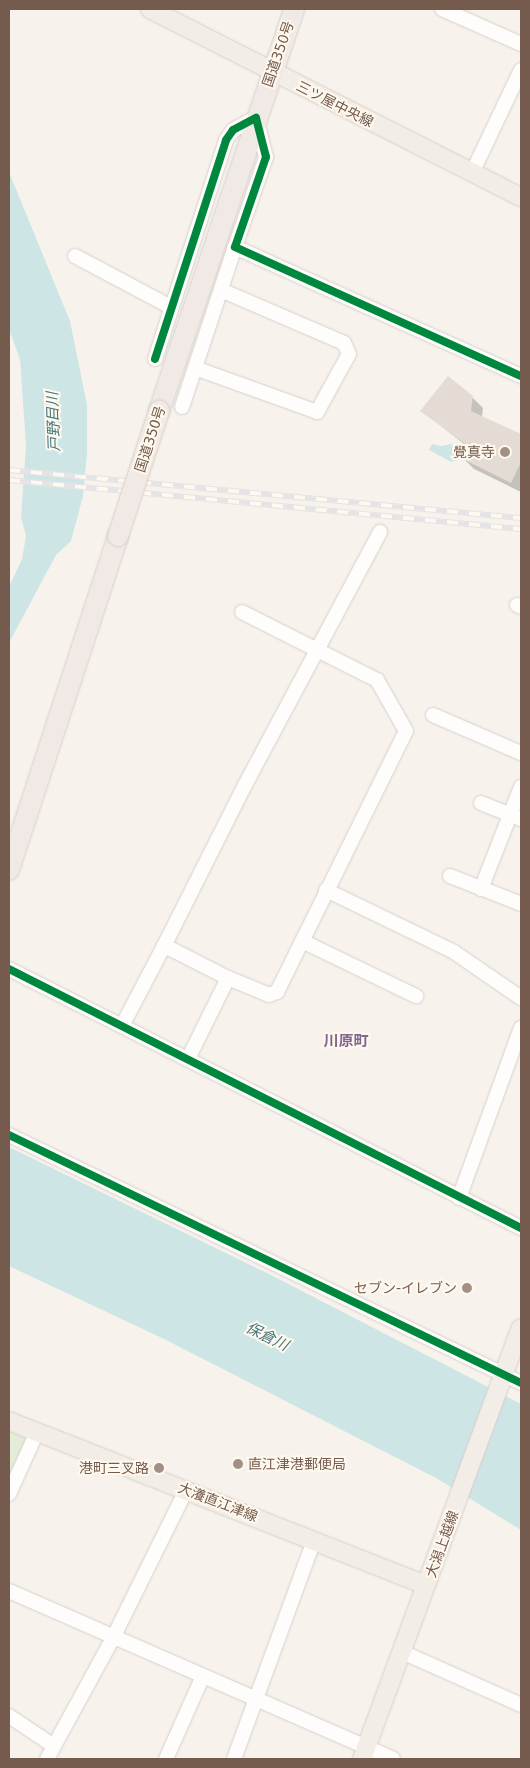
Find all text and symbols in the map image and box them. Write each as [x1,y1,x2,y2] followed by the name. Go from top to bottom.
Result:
[259,19,297,89] street label: 国道350号
[294,77,376,131] street label: 三ツ屋中央線
[44,392,64,452] water label: 戸野目川
[131,404,169,474] street label: 国道350号
[453,444,495,460] place label: 覺真寺
[499,446,511,458] marker: 覺真寺
[324,1033,368,1051] district label: 川原町
[354,1280,457,1296] place label: セブン-イレブン
[461,1282,473,1294] marker: セブン-イレブン
[243,1319,291,1355] water label: 保倉川
[248,1456,346,1472] place label: 直江津港郵便局
[232,1458,244,1470] marker: 直江津港郵便局
[79,1460,149,1476] place label: 港町三叉路
[153,1462,165,1474] marker: 港町三叉路
[176,1479,260,1525] street label: 大瀁直江津線
[422,1508,462,1580] street label: 大潟上越線

